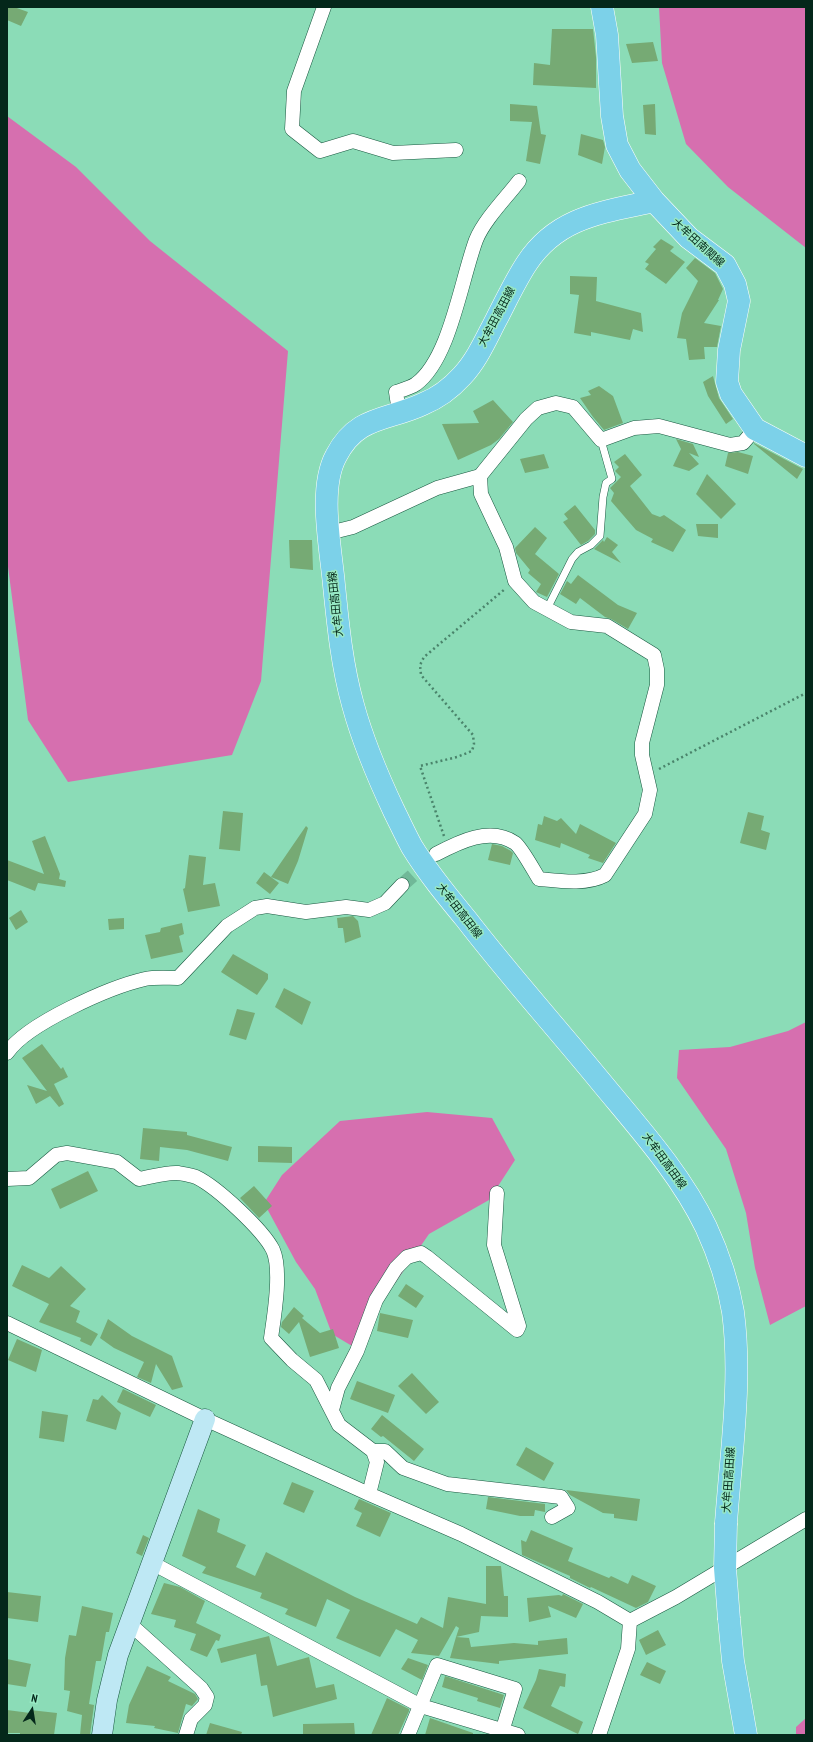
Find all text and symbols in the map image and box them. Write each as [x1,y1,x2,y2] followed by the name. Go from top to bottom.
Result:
[669,216,727,270] street label: 大牟田南関線
[476,285,518,349] street label: 大牟田高田線
[326,570,346,638] street label: 大牟田高田線
[433,881,485,941] street label: 大牟田高田線
[639,1130,689,1192] street label: 大牟田高田線
[720,1447,738,1513] street label: 大牟田高田線
[12,1690,52,1730] north arrow
[30,1691,39,1706] text: N

